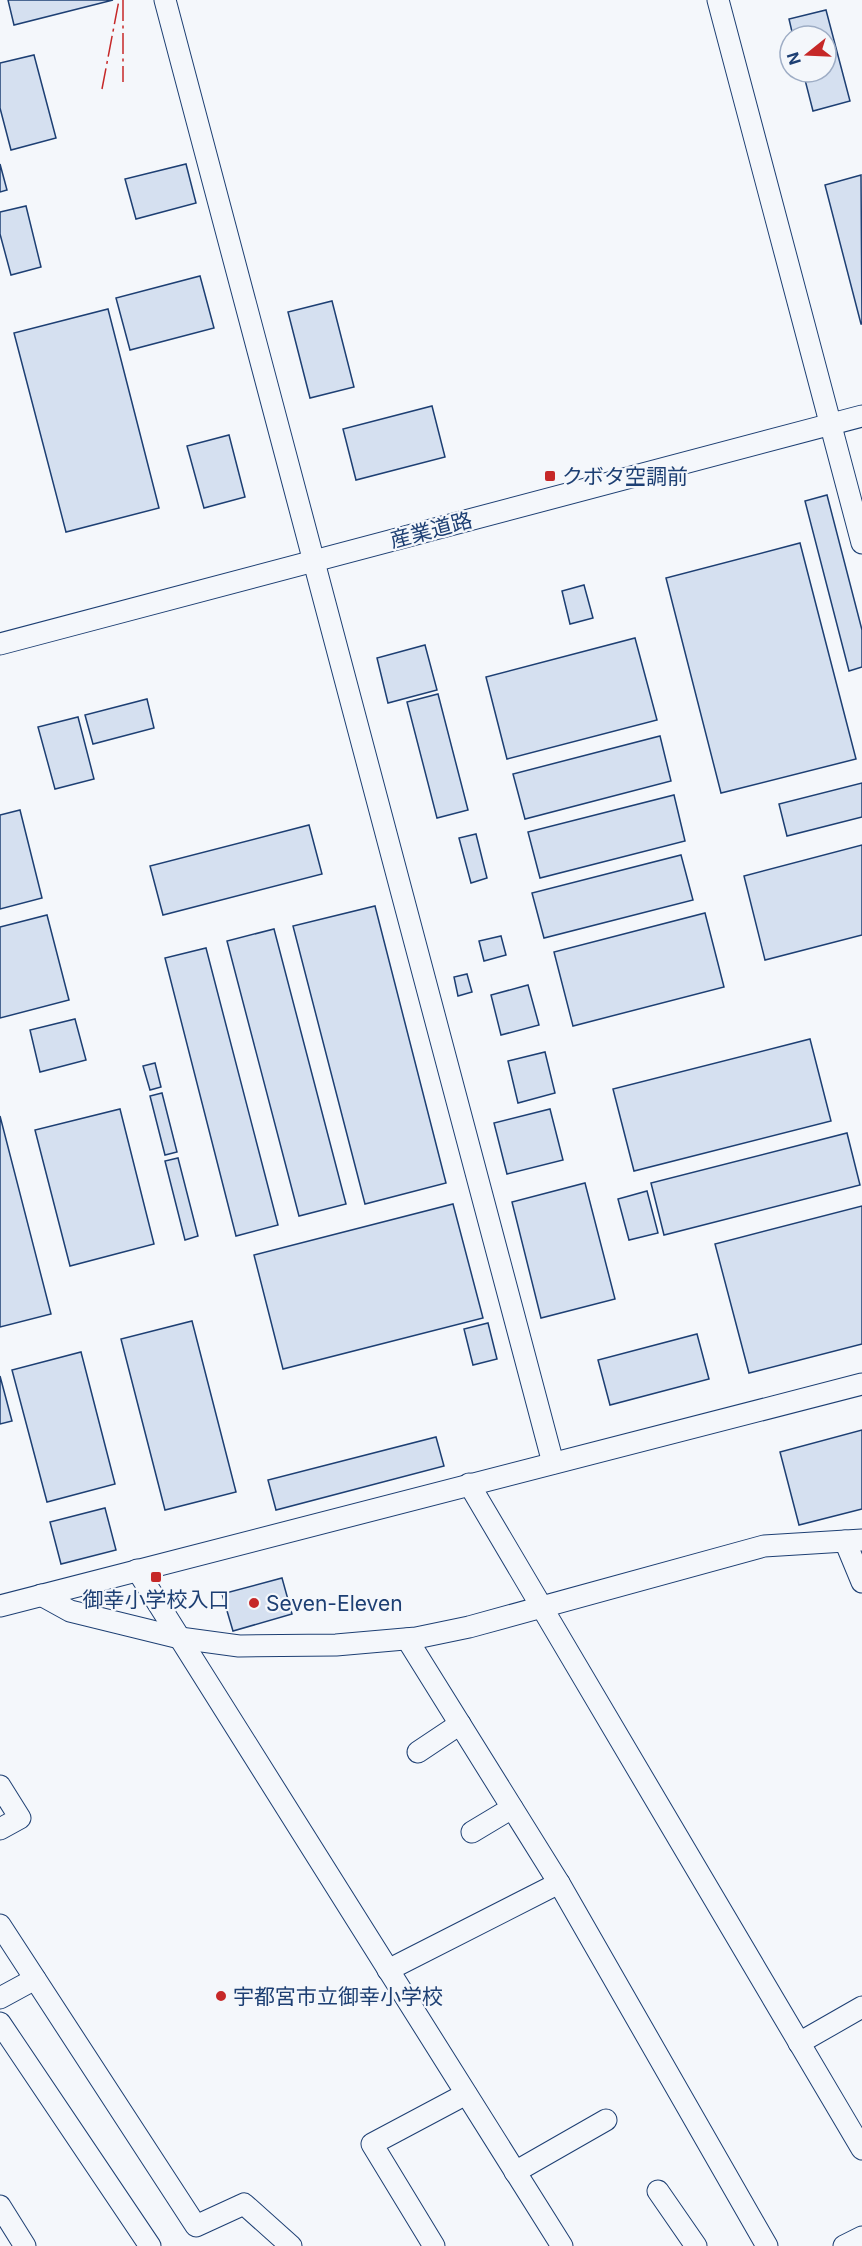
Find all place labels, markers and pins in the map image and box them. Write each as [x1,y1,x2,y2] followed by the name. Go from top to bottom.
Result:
[562,464,688,489] place label: クボタ空調前
[543,469,557,483] marker: クボタ空調前
[149,1570,163,1584] marker: 御幸小学校入口
[83,1587,230,1612] place label: 御幸小学校入口
[266,1591,403,1616] place label: Seven-Eleven
[247,1596,261,1610] marker: Seven-Eleven
[233,1984,443,2009] place label: 宇都宮市立御幸小学校
[214,1989,228,2003] marker: 宇都宮市立御幸小学校

